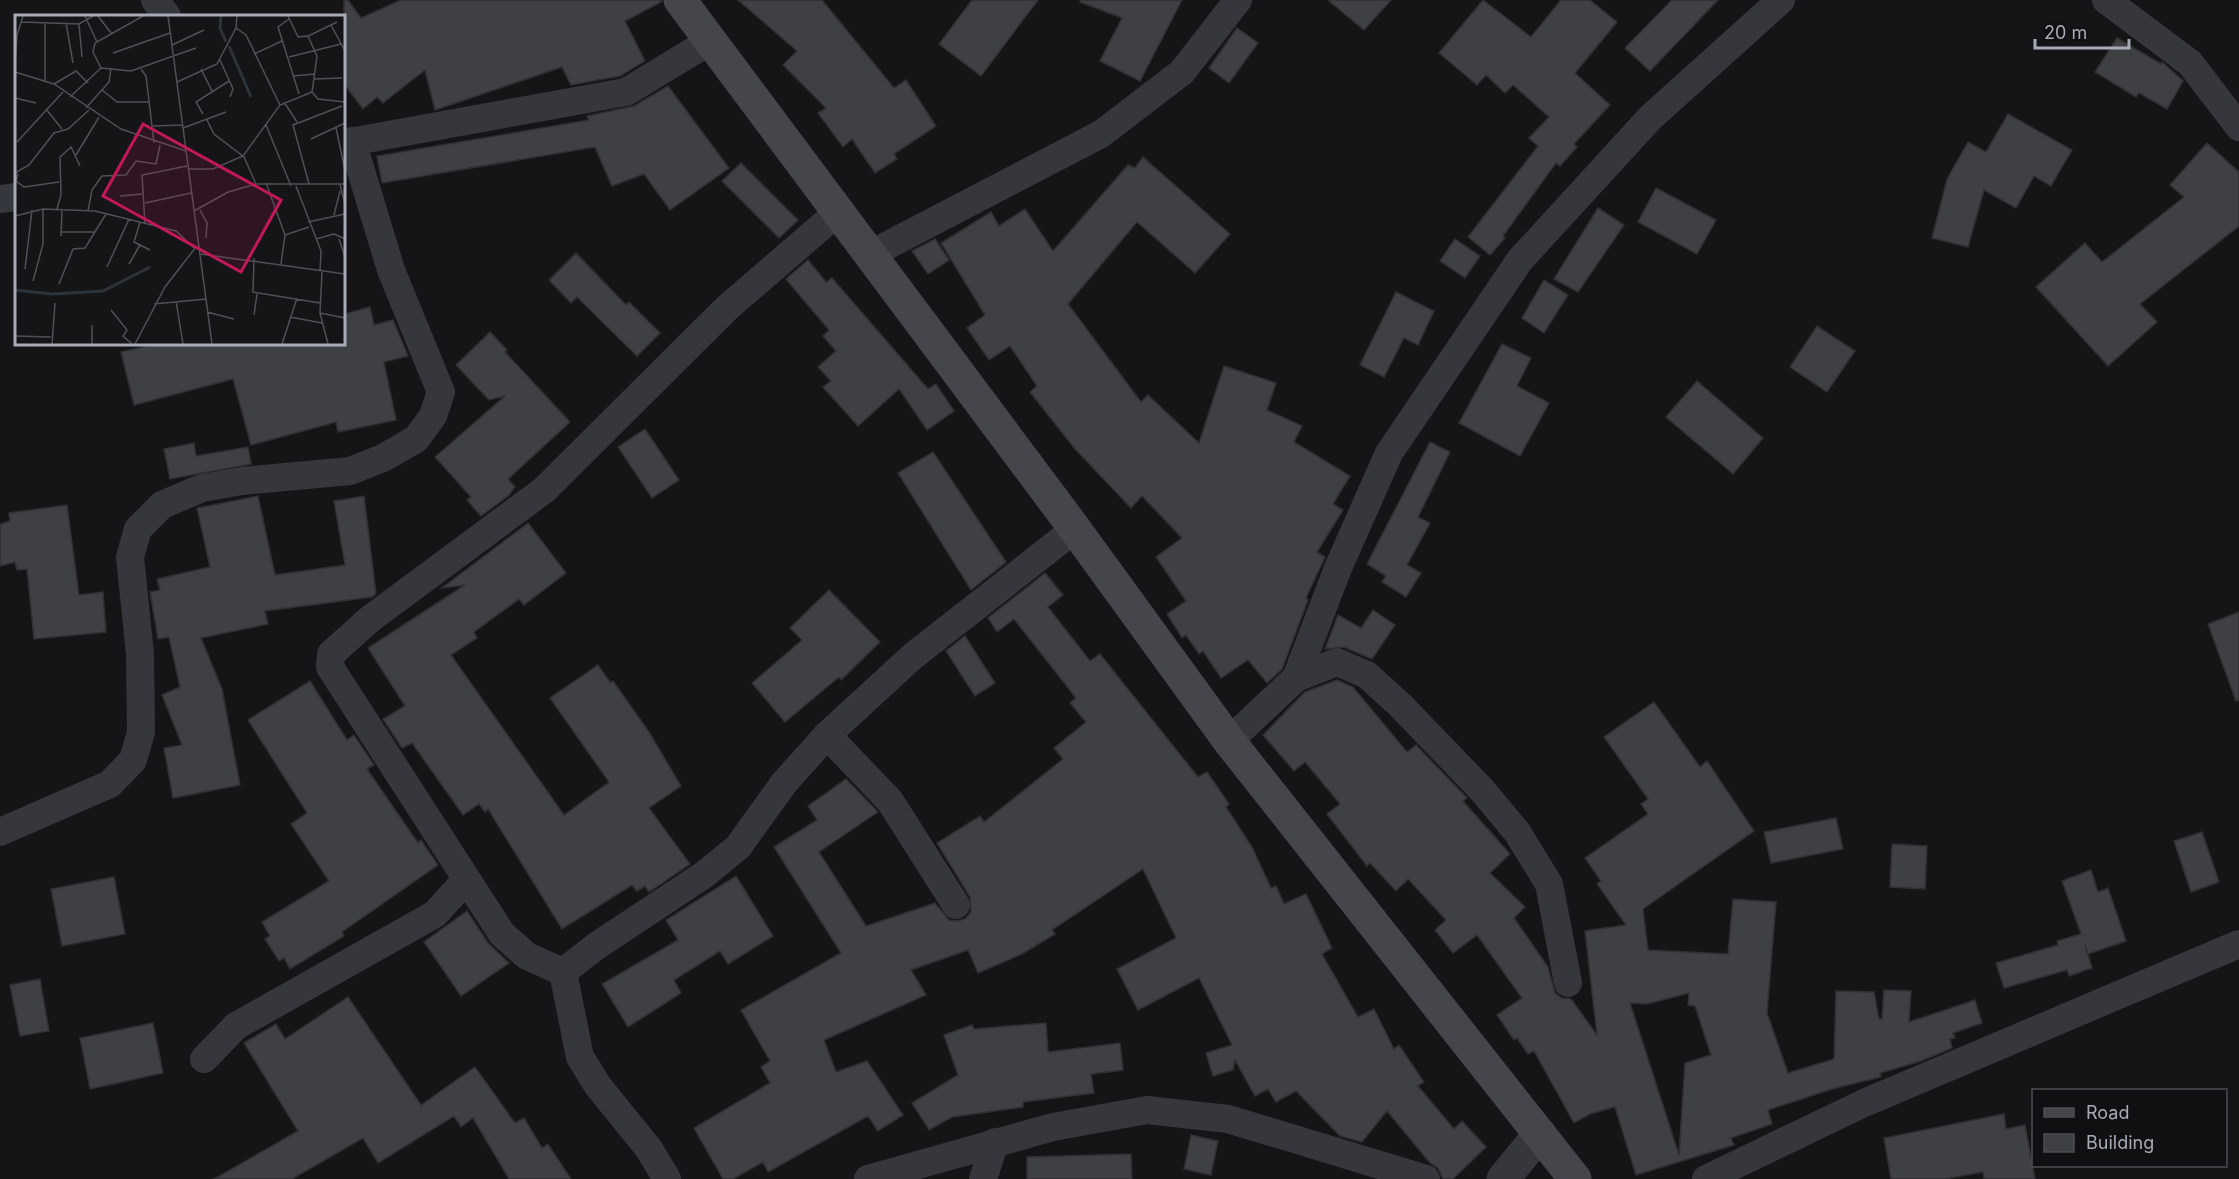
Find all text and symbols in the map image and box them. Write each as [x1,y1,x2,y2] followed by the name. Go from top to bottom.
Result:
[2035,12,2130,50] scale bar
[15,15,345,345] inset map
[2044,22,2087,43] text: 20 m
[2032,1089,2227,1167] legend
[2086,1102,2129,1123] text: Road
[2086,1132,2154,1153] text: Building

